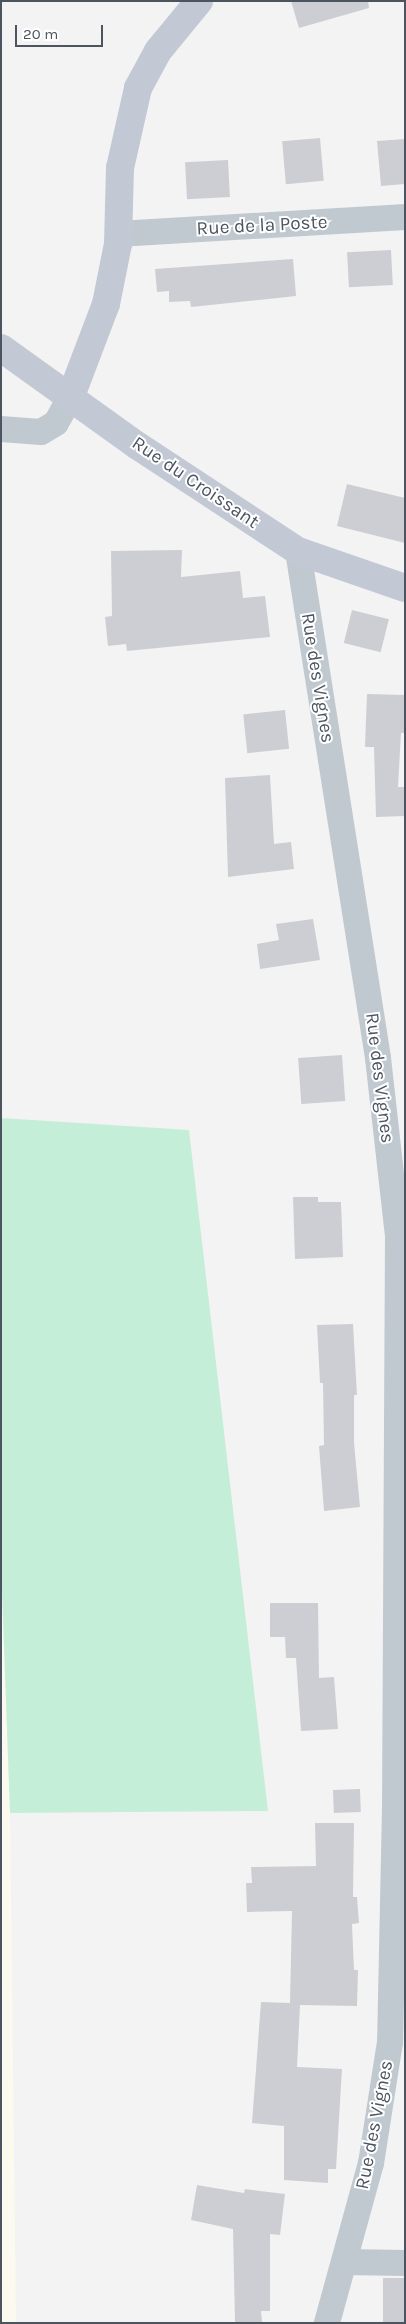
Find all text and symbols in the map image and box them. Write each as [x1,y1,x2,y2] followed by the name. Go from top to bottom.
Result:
[18,15,105,47] scale bar
[23,25,58,43] text: 20 m
[196,211,328,241] street label: Rue de la Poste
[127,432,263,534] street label: Rue du Croissant
[295,611,339,745] street label: Rue des Vignes
[360,1011,398,1145] street label: Rue des Vignes
[351,2058,399,2192] street label: Rue des Vignes

